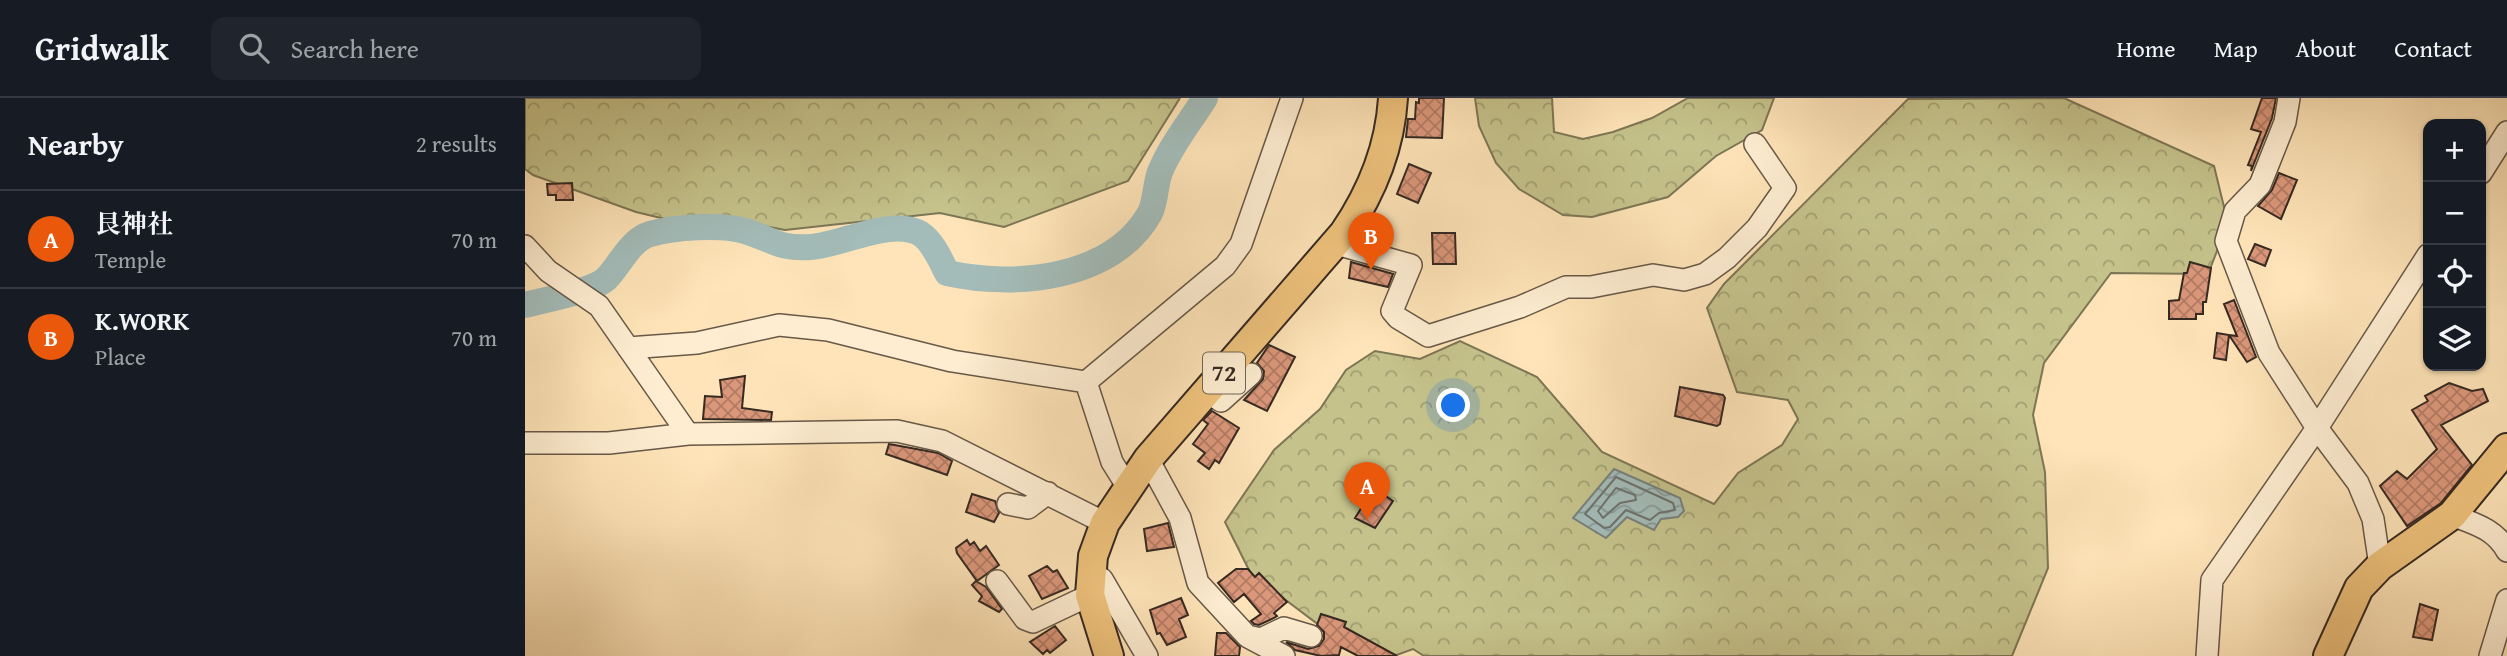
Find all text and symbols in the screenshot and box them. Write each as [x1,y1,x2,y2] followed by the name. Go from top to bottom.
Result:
[211,17,701,80] search box
[35,24,169,72] text: Gridwalk
[235,29,273,67] icon: search
[291,29,419,68] text: Search here
[2117,31,2176,66] text: Home
[2214,31,2258,66] text: Map
[2296,31,2356,66] text: About
[2394,31,2472,66] text: Contact
[2423,119,2486,371] map controls
[2423,119,2486,182] button: +
[28,122,124,166] text: Nearby
[416,127,497,160] text: 2 results
[2423,182,2486,245] button: −
[95,204,173,243] text: 艮神社
[1348,212,1394,270] pin: B
[44,223,58,256] text: A
[451,223,497,256] text: 70 m
[95,243,166,276] text: Temple
[2423,245,2486,308] button: locate
[95,301,189,340] text: K.WORK
[2423,308,2486,371] button: layers
[44,321,58,354] text: B
[451,321,497,354] text: 70 m
[95,340,146,373] text: Place
[1203,352,1245,394] road number: 72
[1436,388,1470,422] your location
[1344,462,1390,520] pin: A

